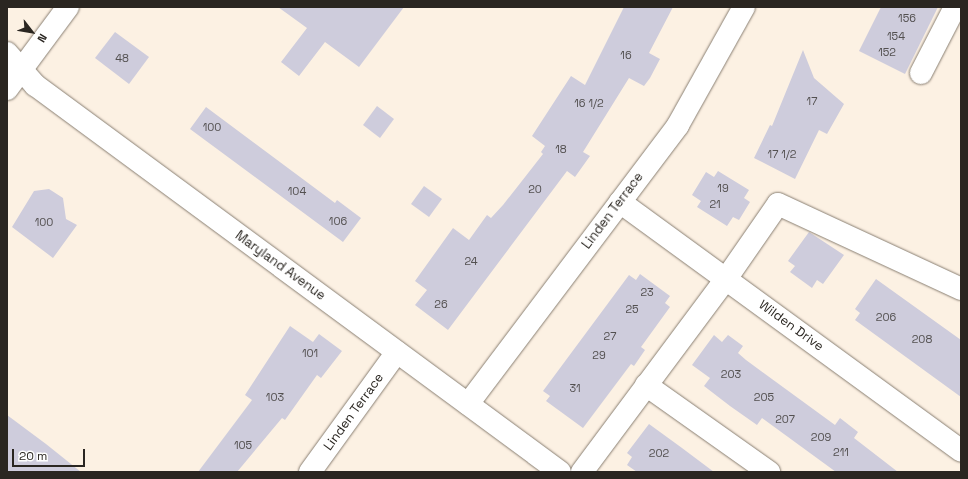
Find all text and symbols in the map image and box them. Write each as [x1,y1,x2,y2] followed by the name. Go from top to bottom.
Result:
[898,11,916,25] house number: 156
[12,12,52,52] north arrow
[887,29,905,43] house number: 154
[34,31,50,45] text: N
[878,45,896,59] house number: 152
[620,48,632,62] house number: 16
[115,51,129,65] house number: 48
[807,94,817,108] house number: 17
[574,96,604,110] house number: 16 1/2
[203,120,221,134] house number: 100
[555,142,567,156] house number: 18
[768,147,796,161] house number: 17 1/2
[579,170,647,252] street label: Linden Terrace
[717,181,729,195] house number: 19
[528,182,542,196] house number: 20
[288,184,306,198] house number: 104
[709,197,721,211] house number: 21
[329,214,347,228] house number: 106
[35,215,53,229] house number: 100
[232,228,328,304] street label: Maryland Avenue
[464,254,478,268] house number: 24
[640,285,654,299] house number: 23
[434,297,448,311] house number: 26
[756,297,826,355] street label: Wilden Drive
[625,302,639,316] house number: 25
[876,310,896,324] house number: 206
[604,329,616,343] house number: 27
[912,332,932,346] house number: 208
[302,346,318,360] house number: 101
[592,348,606,362] house number: 29
[721,367,741,381] house number: 203
[321,370,387,454] street label: Linden Terrace
[569,381,581,395] house number: 31
[266,390,284,404] house number: 103
[754,390,774,404] house number: 205
[775,412,795,426] house number: 207
[811,430,831,444] house number: 209
[234,438,252,452] house number: 105
[14,441,87,467] scale bar
[833,445,849,459] house number: 211
[649,446,669,460] house number: 202
[19,448,47,464] text: 20 m

